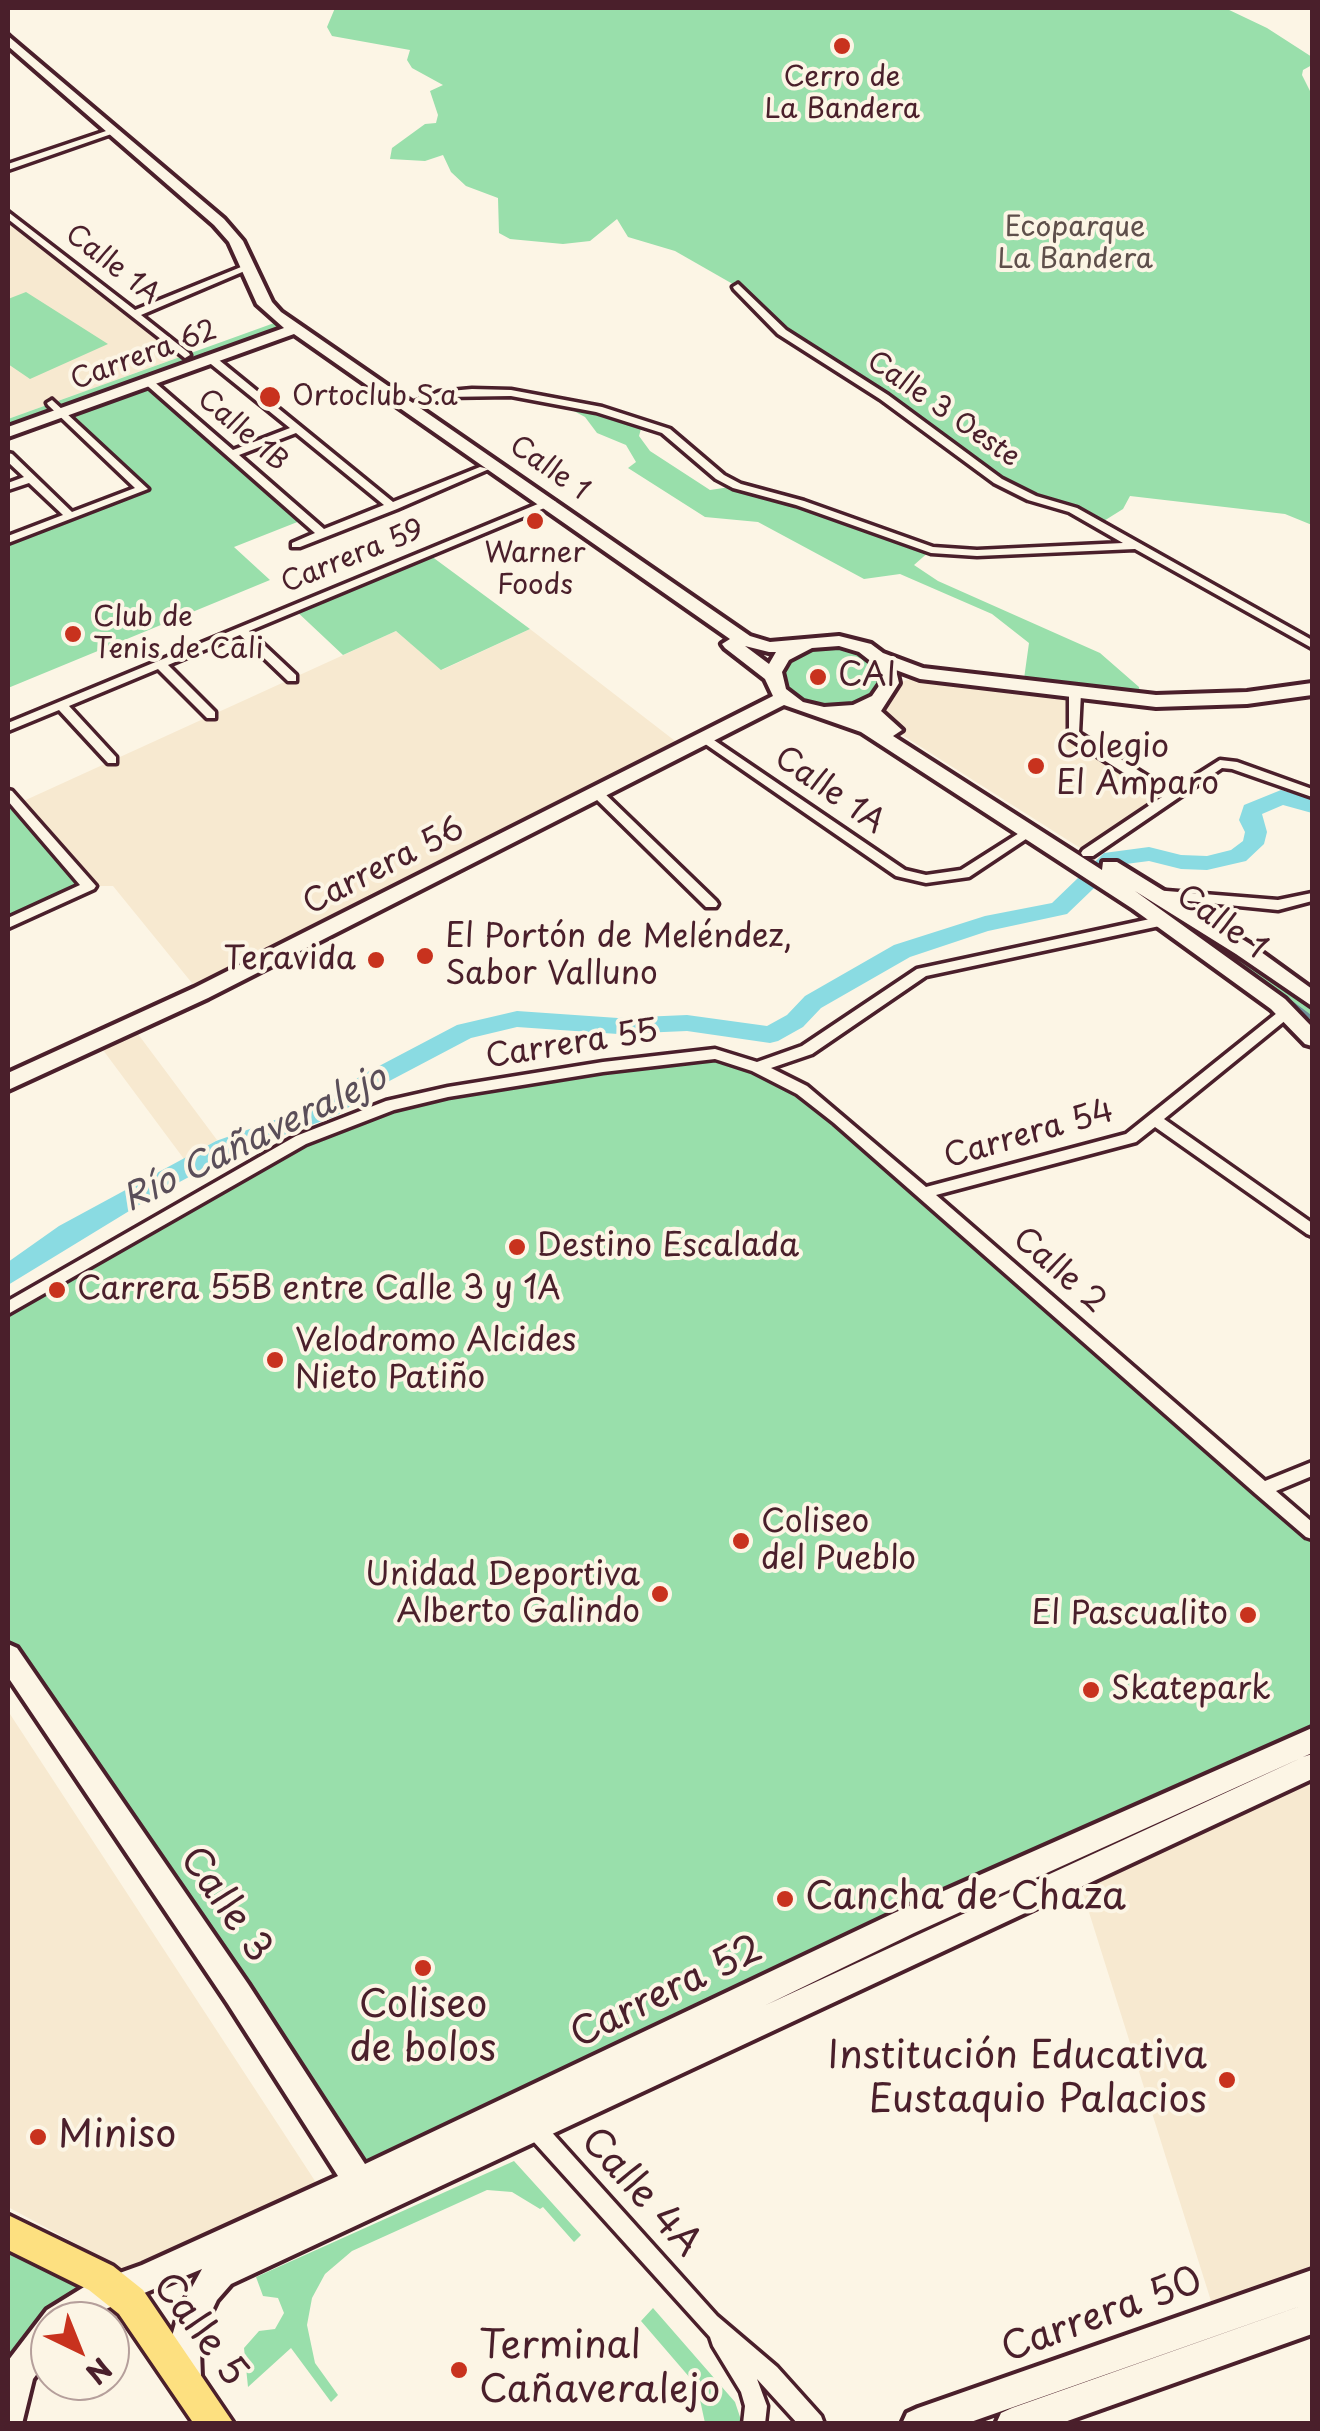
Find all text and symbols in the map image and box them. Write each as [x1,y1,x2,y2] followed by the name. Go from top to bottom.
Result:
[831,35,853,57] marker: Cerro de La Bandera
[764,61,920,127] place label: Cerro de La Bandera
[997,211,1153,277] park label: Ecoparque La Bandera
[58,218,166,312] street label: Calle 1A
[66,314,222,398] street label: Carrera 62
[860,345,1026,475] street label: Calle 3 Oeste
[292,380,458,414] place label: Ortoclub S.a
[190,383,294,479] street label: Calle 1B
[257,384,283,410] marker: Ortoclub S.a
[503,429,595,509] street label: Calle 1
[524,510,546,532] marker: Warner Foods
[277,513,429,601] street label: Carrera 59
[484,537,586,603] place label: Warner Foods
[93,601,264,667] place label: Club de Tenis de Cali
[62,623,84,645] marker: Club de Tenis de Cali
[838,658,896,696] place label: CAI
[807,666,829,688] marker: CAI
[1056,729,1219,804] place label: Colegio El Amparo
[766,739,892,843] street label: Calle 1A
[1025,755,1047,777] marker: Colegio El Amparo
[297,810,471,924] street label: Carrera 56
[1168,877,1274,969] street label: Calle 1
[445,919,792,994] place label: El Portón de Meléndez, Sabor Valluno
[224,941,356,979] place label: Teravida
[414,945,436,967] marker: El Portón de Meléndez, Sabor Valluno
[365,949,387,971] marker: Teravida
[483,1012,661,1078] street label: Carrera 55
[116,1058,394,1222] water label: Río Cañaveralejo
[940,1092,1118,1178] street label: Carrera 54
[1005,1220,1113,1322] street label: Calle 2
[537,1228,799,1266] place label: Destino Escalada
[506,1236,528,1258] marker: Destino Escalada
[77,1271,561,1309] place label: Carrera 55B entre Calle 3 y 1A
[46,1279,68,1301] marker: Carrera 55B entre Calle 3 y 1A
[295,1323,576,1398] place label: Velodromo Alcides Nieto Patiño
[264,1349,286,1371] marker: Velodromo Alcides Nieto Patiño
[761,1504,916,1579] place label: Coliseo del Pueblo
[730,1530,752,1552] marker: Coliseo del Pueblo
[365,1557,640,1632] place label: Unidad Deportiva Alberto Galindo
[649,1583,671,1605] marker: Unidad Deportiva Alberto Galindo
[1031,1596,1228,1634] place label: El Pascualito
[1237,1604,1259,1626] marker: El Pascualito
[1111,1671,1271,1709] place label: Skatepark
[1080,1679,1102,1701] marker: Skatepark
[169,1839,281,1971] street label: Calle 3
[805,1876,1126,1922] place label: Cancha de Chaza
[774,1888,796,1910] marker: Cancha de Chaza
[564,1927,770,2059] street label: Carrera 52
[412,1957,434,1979] marker: Coliseo de bolos
[350,1984,496,2074] place label: Coliseo de bolos
[827,2035,1207,2124] place label: Institución Educativa Eustaquio Palacios
[1216,2069,1238,2091] marker: Institución Educativa Eustaquio Palacios
[58,2114,176,2160] place label: Miniso
[570,2119,710,2267] street label: Calle 4A
[27,2126,49,2148] marker: Miniso
[996,2259,1208,2373] street label: Carrera 50
[142,2265,256,2395] street label: Calle 5
[30,2301,130,2401] north arrow
[479,2325,720,2414] place label: Terminal Cañaveralejo
[77,2349,122,2395] text: N
[448,2359,470,2381] marker: Terminal Cañaveralejo

